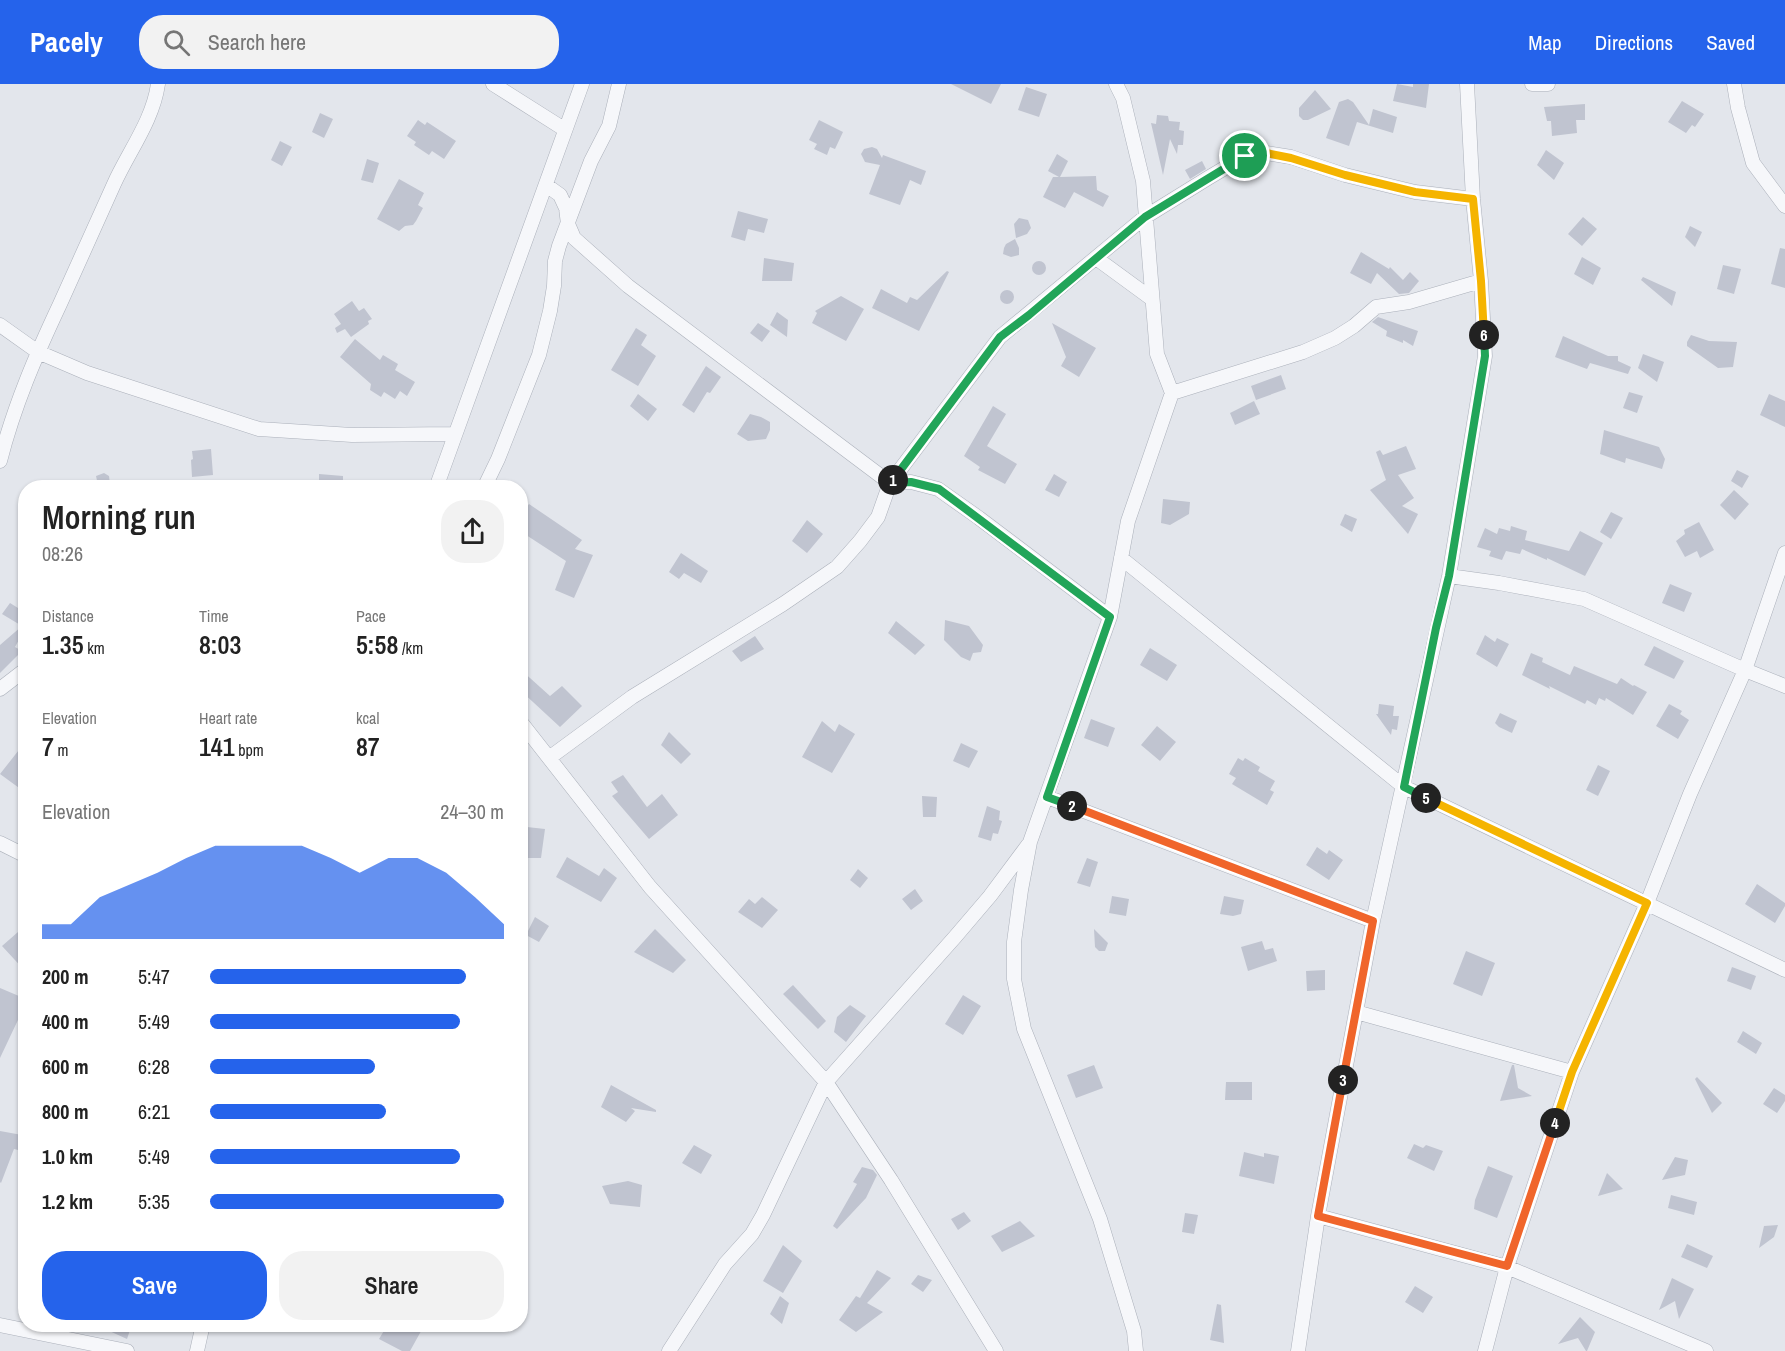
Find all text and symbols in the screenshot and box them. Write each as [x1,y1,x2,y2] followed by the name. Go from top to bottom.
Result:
[139,15,559,69] search box
[30,23,103,61] text: Pacely
[160,26,193,59] icon: search
[208,27,306,57] text: Search here
[1528,28,1562,57] text: Map
[1595,28,1673,57] text: Directions
[1706,28,1755,57] text: Saved
[1219,130,1270,181] pin
[1228,139,1261,172] icon: arrive
[1469,320,1499,350] pin: 6
[1480,324,1488,346] text: 6
[878,465,908,495] pin: 1
[889,469,897,491] text: 1
[42,495,196,539] text: Morning run
[441,500,504,563] button: share
[42,540,83,567] text: 08:26
[42,605,94,627] text: Distance
[199,605,229,627] text: Time
[356,605,386,627] text: Pace
[42,627,84,662] text: 1.35
[199,627,241,662] text: 8:03
[356,627,398,662] text: 5:58
[84,637,105,659] text: km
[398,637,423,659] text: /km
[42,707,97,729] text: Elevation
[199,707,257,729] text: Heart rate
[356,707,379,729] text: kcal
[42,729,54,764] text: 7
[199,729,235,764] text: 141
[356,729,380,764] text: 87
[54,739,68,761] text: m
[235,739,264,761] text: bpm
[1411,783,1441,813] pin: 5
[1422,787,1430,809] text: 5
[1057,791,1087,821] pin: 2
[1068,795,1076,817] text: 2
[42,798,110,825] text: Elevation
[440,798,504,825] text: 24–30 m
[42,963,89,990] text: 200 m
[138,963,170,990] text: 5:47
[42,1008,89,1035] text: 400 m
[138,1008,170,1035] text: 5:49
[42,1053,89,1080] text: 600 m
[138,1053,170,1080] text: 6:28
[1328,1065,1358,1095] pin: 3
[1339,1069,1347,1091] text: 3
[42,1098,89,1125] text: 800 m
[138,1098,170,1125] text: 6:21
[1540,1108,1570,1138] pin: 4
[1551,1112,1559,1134] text: 4
[42,1143,93,1170] text: 1.0 km
[138,1143,170,1170] text: 5:49
[42,1188,93,1215] text: 1.2 km
[138,1188,170,1215] text: 5:35
[42,1251,267,1320] button: Save
[279,1251,504,1320] button: Share

